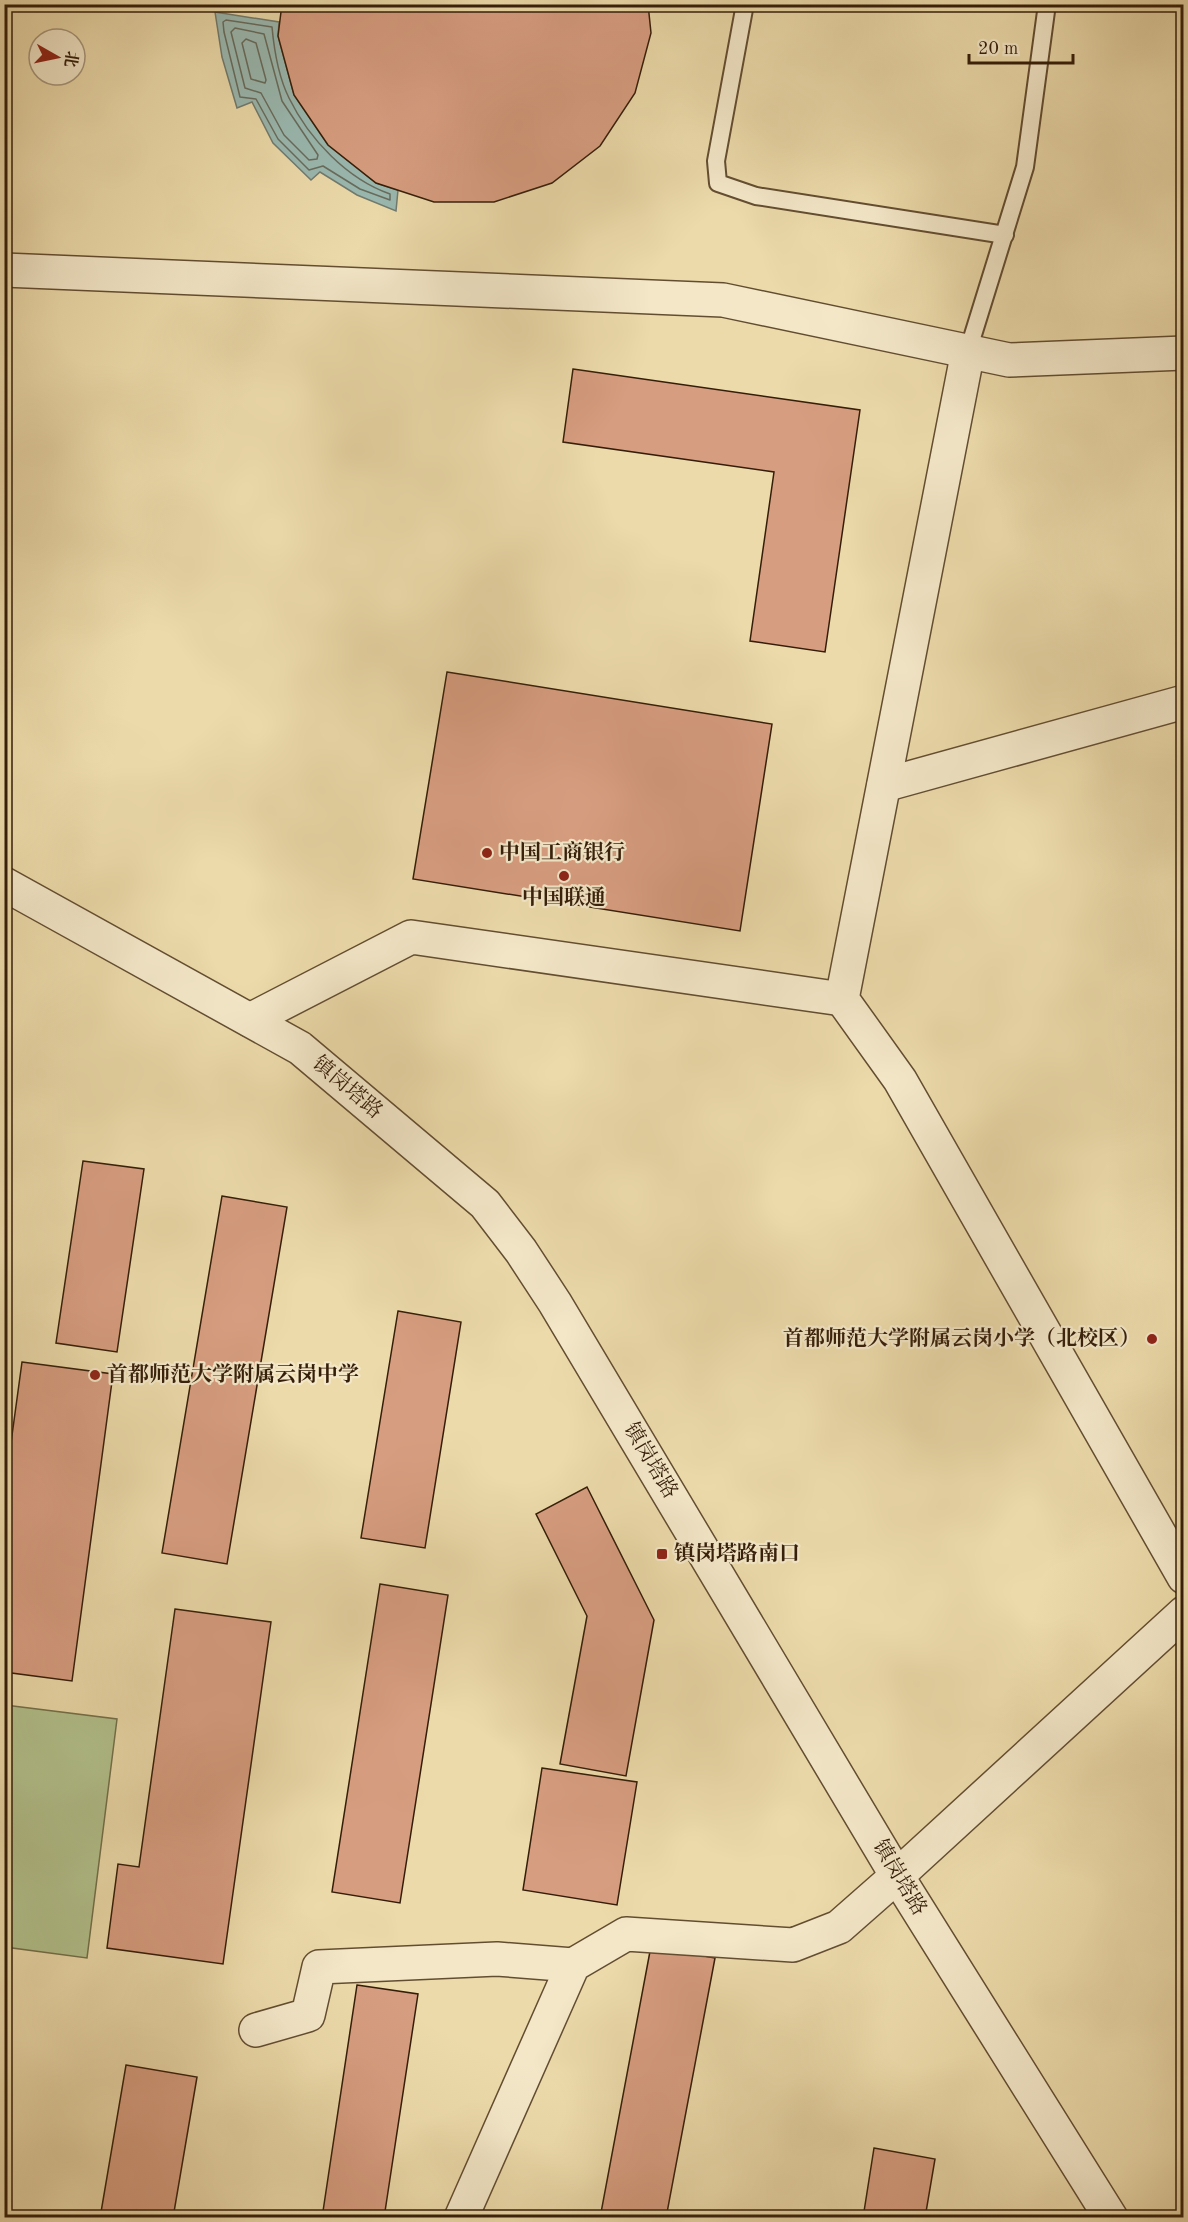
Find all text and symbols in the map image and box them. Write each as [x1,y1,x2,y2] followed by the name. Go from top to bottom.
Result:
[27,27,87,87] north arrow
[969,27,1072,65] scale bar
[978,40,1018,58] text: 20 m
[61,50,81,69] text: 北
[499,840,625,864] place label: 中国工商银行
[480,846,494,860] marker: 中国工商银行
[557,869,571,883] marker: 中国联通
[522,886,606,909] place label: 中国联通
[308,1051,387,1123] street label: 镇岗塔路
[783,1327,1140,1350] place label: 首都师范大学附属云岗小学（北校区）
[1145,1332,1159,1346] marker: 首都师范大学附属云岗小学（北校区）
[107,1363,359,1386] place label: 首都师范大学附属云岗中学
[88,1368,102,1382] marker: 首都师范大学附属云岗中学
[619,1419,682,1502] street label: 镇岗塔路
[674,1542,800,1565] place label: 镇岗塔路南口
[655,1547,669,1561] marker: 镇岗塔路南口
[868,1836,931,1919] street label: 镇岗塔路

